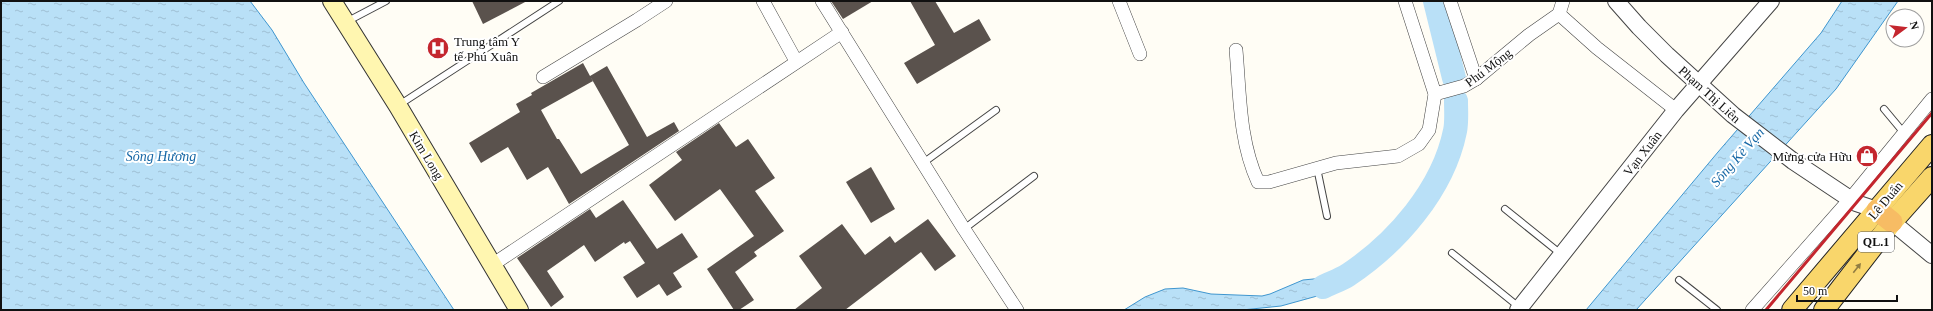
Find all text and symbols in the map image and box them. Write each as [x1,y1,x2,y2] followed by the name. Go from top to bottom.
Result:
[1885,8,1925,48] north arrow
[1908,20,1921,31] text: N
[454,34,521,64] place label: Trung tâm Y tế Phú Xuân
[425,35,451,61] hospital icon: Trung tâm Y tế Phú Xuân
[1462,45,1515,90] street label: Phú Mộng
[1676,63,1744,126] street label: Phạm Thị Liên
[1708,125,1767,190] water label: Sông Kẻ Vạn
[1620,127,1665,179] street label: Vạn Xuân
[406,128,447,183] street label: Kim Long
[1854,143,1880,169] shop icon: Mừng cửa Hữu
[126,149,196,164] water label: Sông Hương
[1772,149,1853,164] place label: Mừng cửa Hữu
[1865,178,1906,222] street label: Lê Duẩn
[1858,232,1894,252] road number: QL.1
[1852,263,1860,273] one-way arrow
[1797,277,1897,303] scale bar
[1803,284,1828,298] text: 50 m

